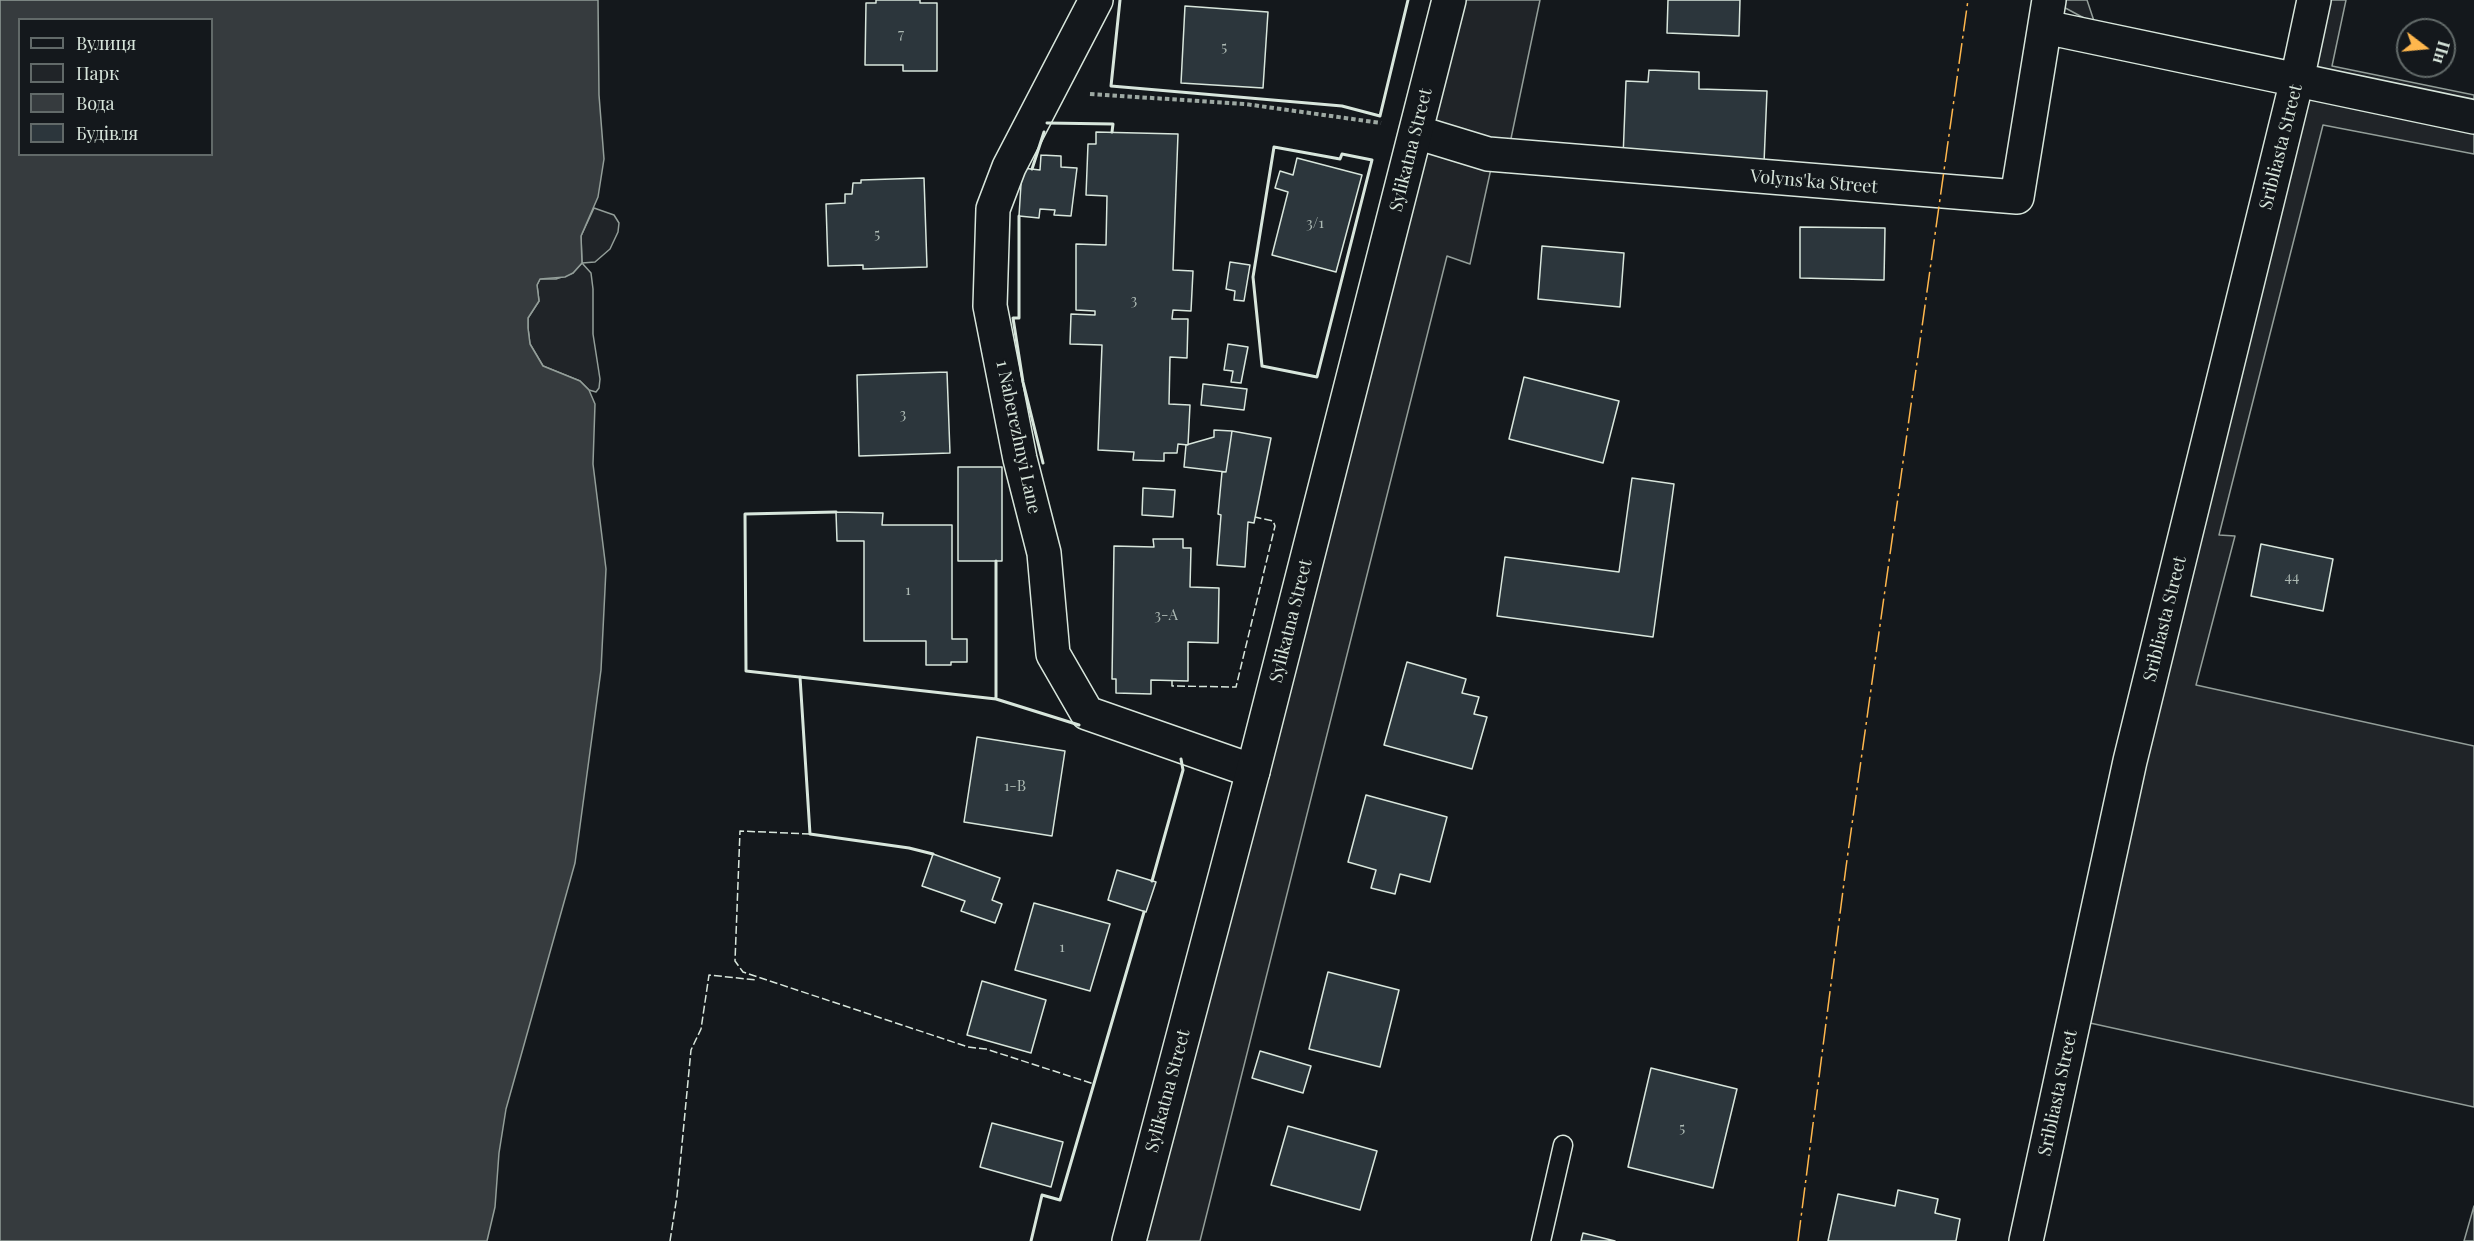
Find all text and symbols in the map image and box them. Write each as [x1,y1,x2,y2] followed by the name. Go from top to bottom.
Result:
[18,18,213,156] legend
[2396,18,2456,78] north arrow
[898,25,904,43] house number: 7
[76,31,136,55] text: Вулиця
[1221,38,1227,56] house number: 5
[2429,39,2455,66] text: Пн
[76,61,119,85] text: Парк
[2255,82,2307,212] street label: Sribliasta Street
[1385,86,1437,214] street label: Sylikatna Street
[76,91,114,115] text: Вода
[76,121,138,145] text: Будівля
[1749,166,1879,198] street label: Volyns'ka Street
[1306,214,1324,232] house number: 3/1
[874,225,880,243] house number: 5
[1131,291,1137,309] house number: 3
[991,358,1045,516] street label: 1 Naberezhnyi Lane
[900,405,906,423] house number: 3
[2139,554,2191,684] street label: Sribliasta Street
[1265,557,1317,685] street label: Sylikatna Street
[2285,568,2299,586] house number: 44
[905,581,911,599] house number: 1
[1154,606,1178,624] house number: 3-А
[1004,777,1026,795] house number: 1-В
[1059,938,1065,956] house number: 1
[1141,1027,1195,1155] street label: Sylikatna Street
[2034,1028,2082,1158] street label: Sribliasta Street
[1679,1119,1685,1137] house number: 5

